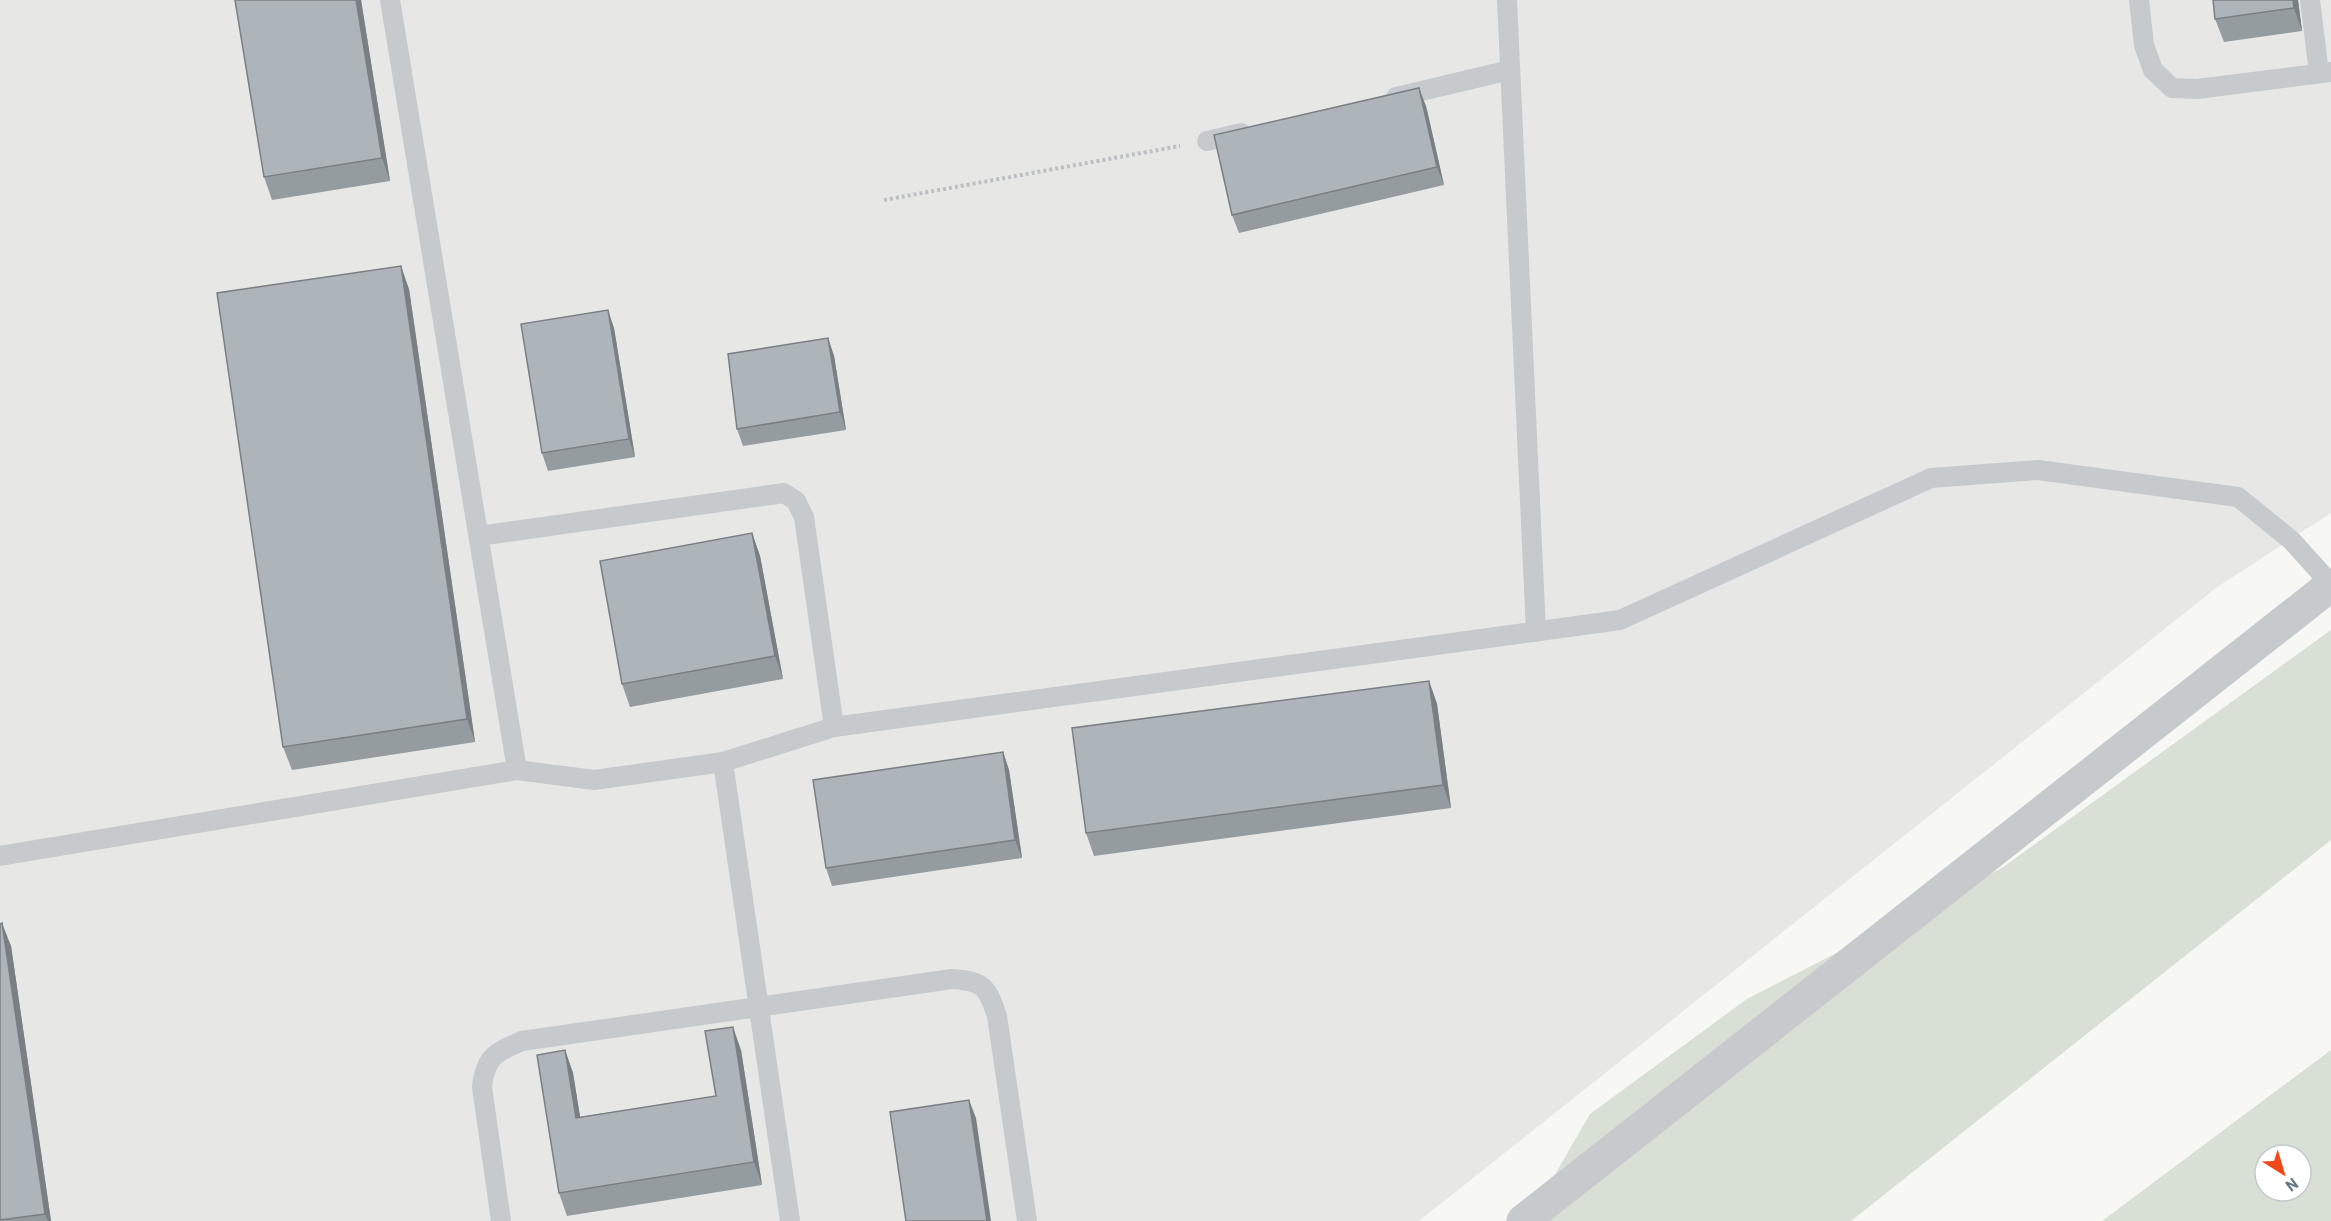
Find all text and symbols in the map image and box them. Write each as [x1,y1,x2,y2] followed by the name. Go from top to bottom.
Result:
[2253,1143,2313,1203] north arrow
[2282,1175,2302,1196] text: N

